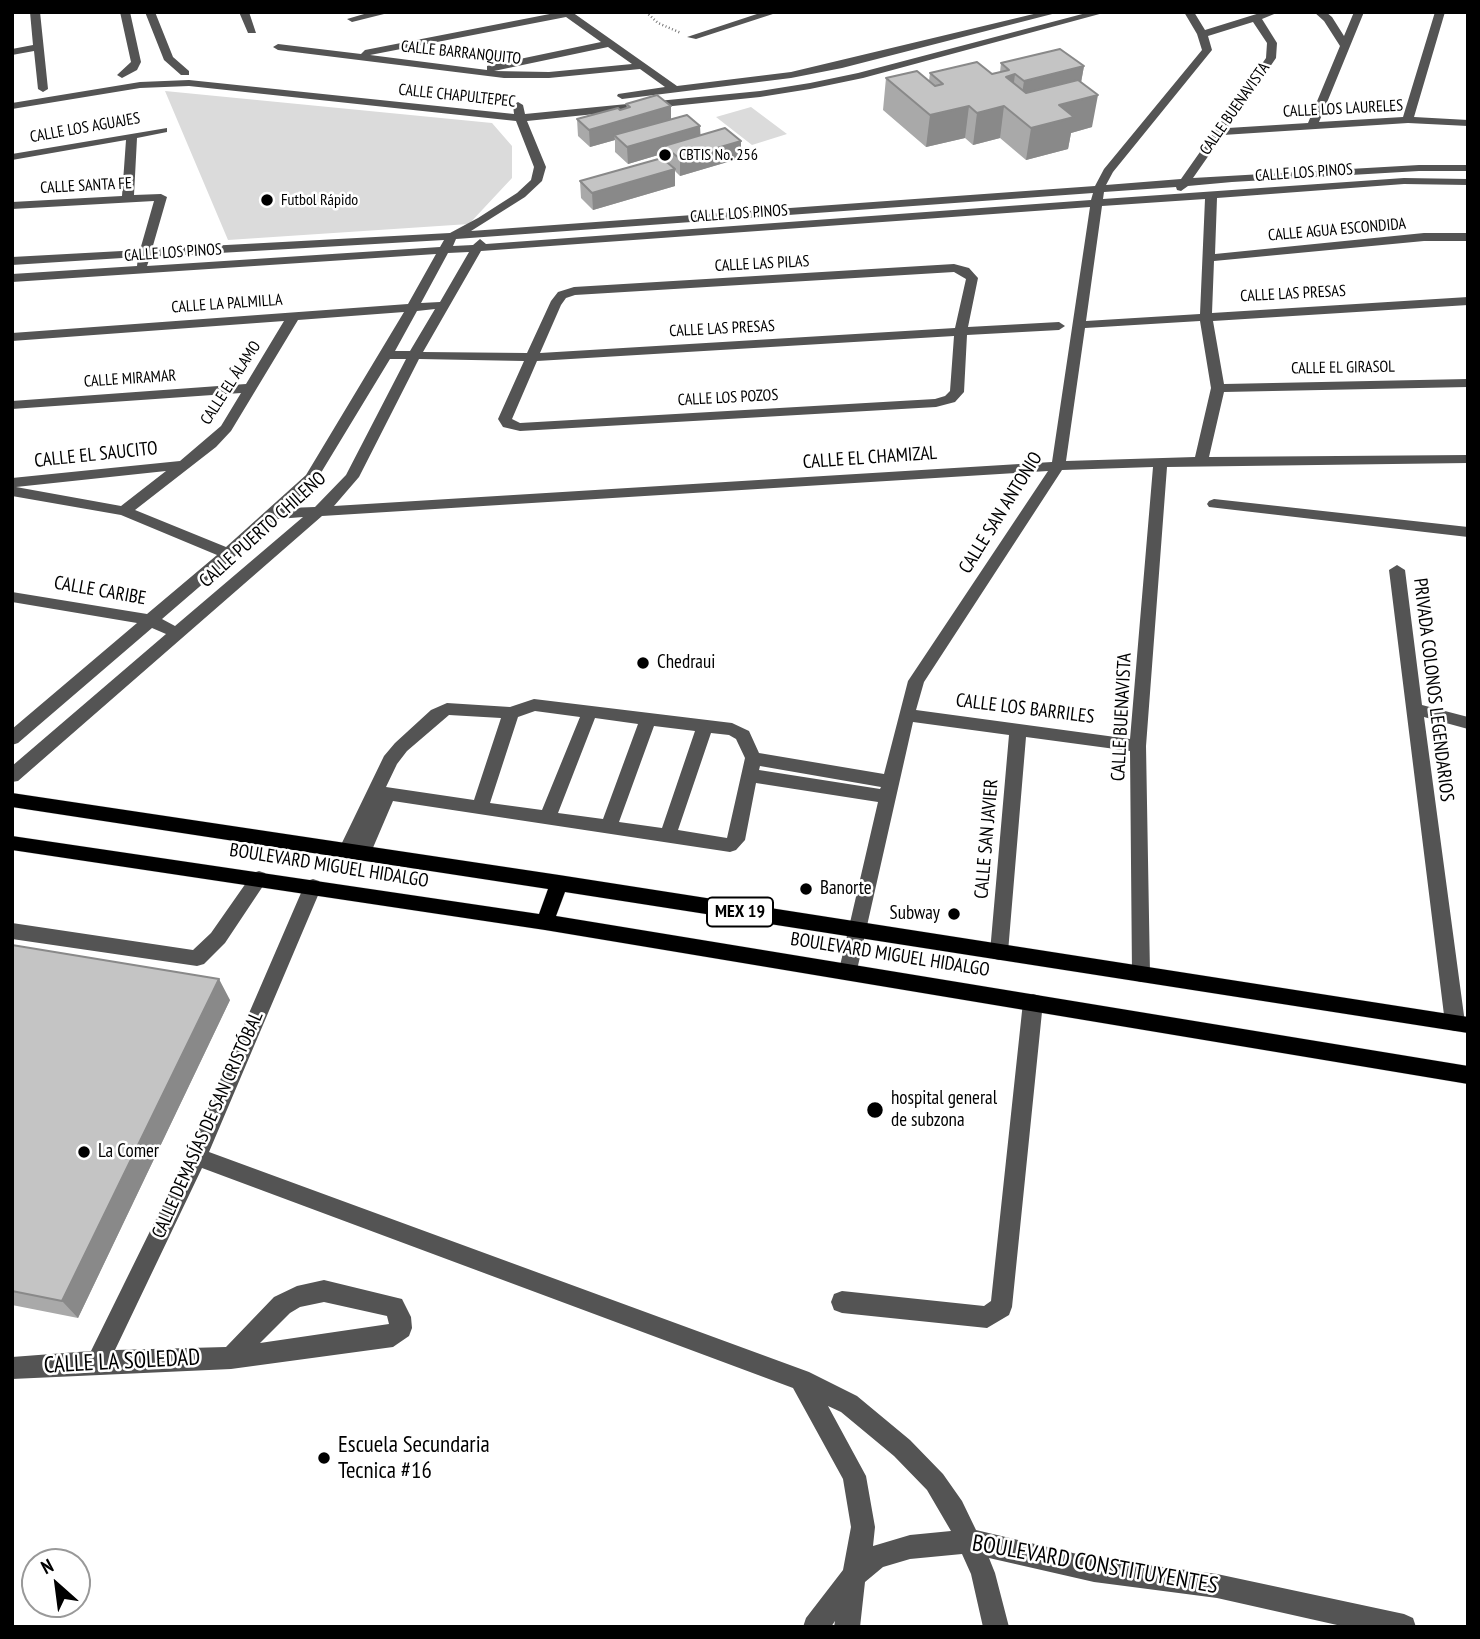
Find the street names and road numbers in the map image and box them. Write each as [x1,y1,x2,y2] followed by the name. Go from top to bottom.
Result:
[400,37,522,69] street label: CALLE BARRANQUITO
[1196,59,1274,159] street label: CALLE BUENAVISTA
[398,80,516,112] street label: CALLE CHAPULTEPEC
[1282,96,1404,122] street label: CALLE LOS LAURELES
[28,109,142,147] street label: CALLE LOS AGUAJES
[1254,160,1354,186] street label: CALLE LOS PINOS
[40,174,132,198] street label: CALLE SANTA FE
[689,201,789,227] street label: CALLE LOS PINOS
[1267,214,1407,246] street label: CALLE AGUA ESCONDIDA
[123,240,223,266] street label: CALLE LOS PINOS
[714,252,810,276] street label: CALLE LAS PILAS
[1240,282,1346,306] street label: CALLE LAS PRESAS
[171,291,283,317] street label: CALLE LA PALMILLA
[669,317,775,341] street label: CALLE LAS PRESAS
[197,338,265,428] street label: CALLE EL ÁLAMO
[1291,357,1395,379] street label: CALLE EL GIRASOL
[83,366,177,392] street label: CALLE MIRAMAR
[677,386,779,410] street label: CALLE LOS POZOS
[33,437,159,473] street label: CALLE EL SAUCITO
[802,442,938,474] street label: CALLE EL CHAMIZAL
[954,448,1048,578] street label: CALLE SAN ANTONIO
[195,467,331,593] street label: CALLE PUERTO CHILENO
[52,572,148,610] street label: CALLE CARIBE
[1408,577,1458,803] street label: PRIVADA COLONOS LEGENDARIOS
[1107,652,1137,782] street label: CALLE BUENAVISTA
[954,689,1096,729] street label: CALLE LOS BARRILES
[970,778,1004,900] street label: CALLE SAN JAVIER
[228,839,430,893] street label: BOULEVARD MIGUEL HIDALGO
[707,897,773,926] road number: MEX 19
[789,928,991,982] street label: BOULEVARD MIGUEL HIDALGO
[148,1008,268,1242] street label: CALLE DEMASÍAS DE SAN CRISTÓBAL
[43,1344,201,1380] street label: CALLE LA SOLEDAD
[970,1530,1220,1600] street label: BOULEVARD CONSTITUYENTES

